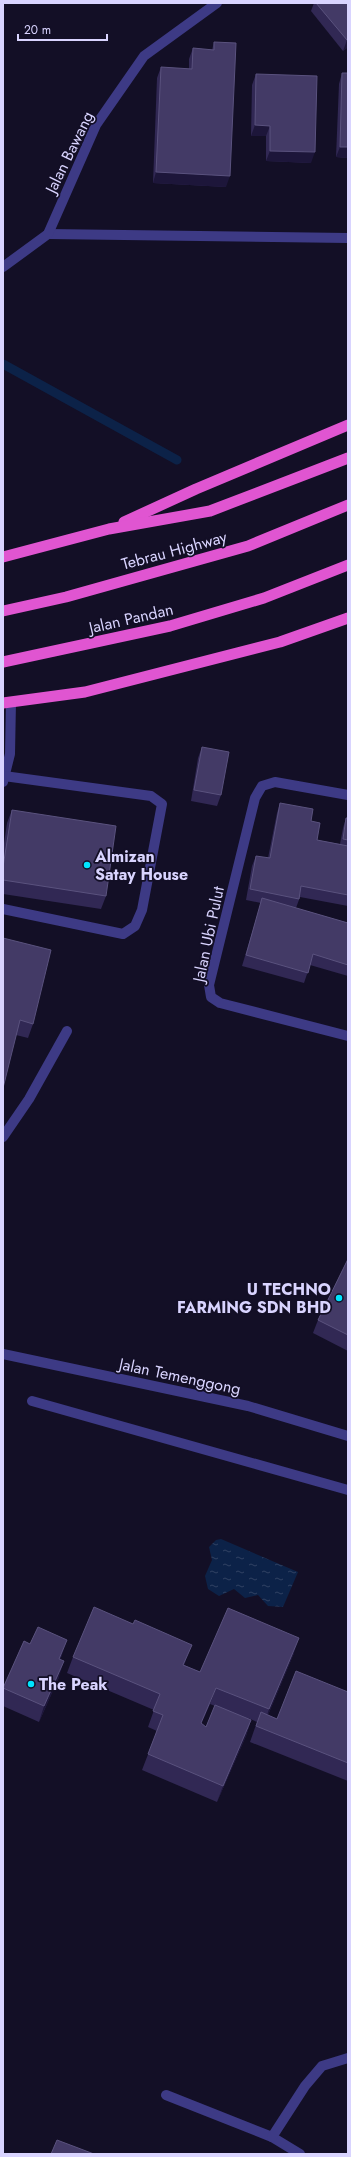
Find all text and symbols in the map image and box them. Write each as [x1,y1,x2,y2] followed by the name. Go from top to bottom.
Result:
[18,16,107,42] scale bar
[24,21,51,39] text: 20 m
[39,107,99,199] street label: Jalan Bawang
[119,525,230,576] street label: Tebrau Highway
[85,598,175,640] street label: Jalan Pandan
[94,845,188,886] place label: Almizan Satay House
[82,860,92,870] marker: Almizan Satay House
[187,884,230,986] street label: Jalan Ubi Pulut
[177,1278,331,1319] place label: U TECHNO FARMING SDN BHD
[334,1293,344,1303] marker: U TECHNO FARMING SDN BHD
[115,1352,243,1401] street label: Jalan Temenggong
[39,1673,108,1696] place label: The Peak
[26,1679,36,1689] marker: The Peak

